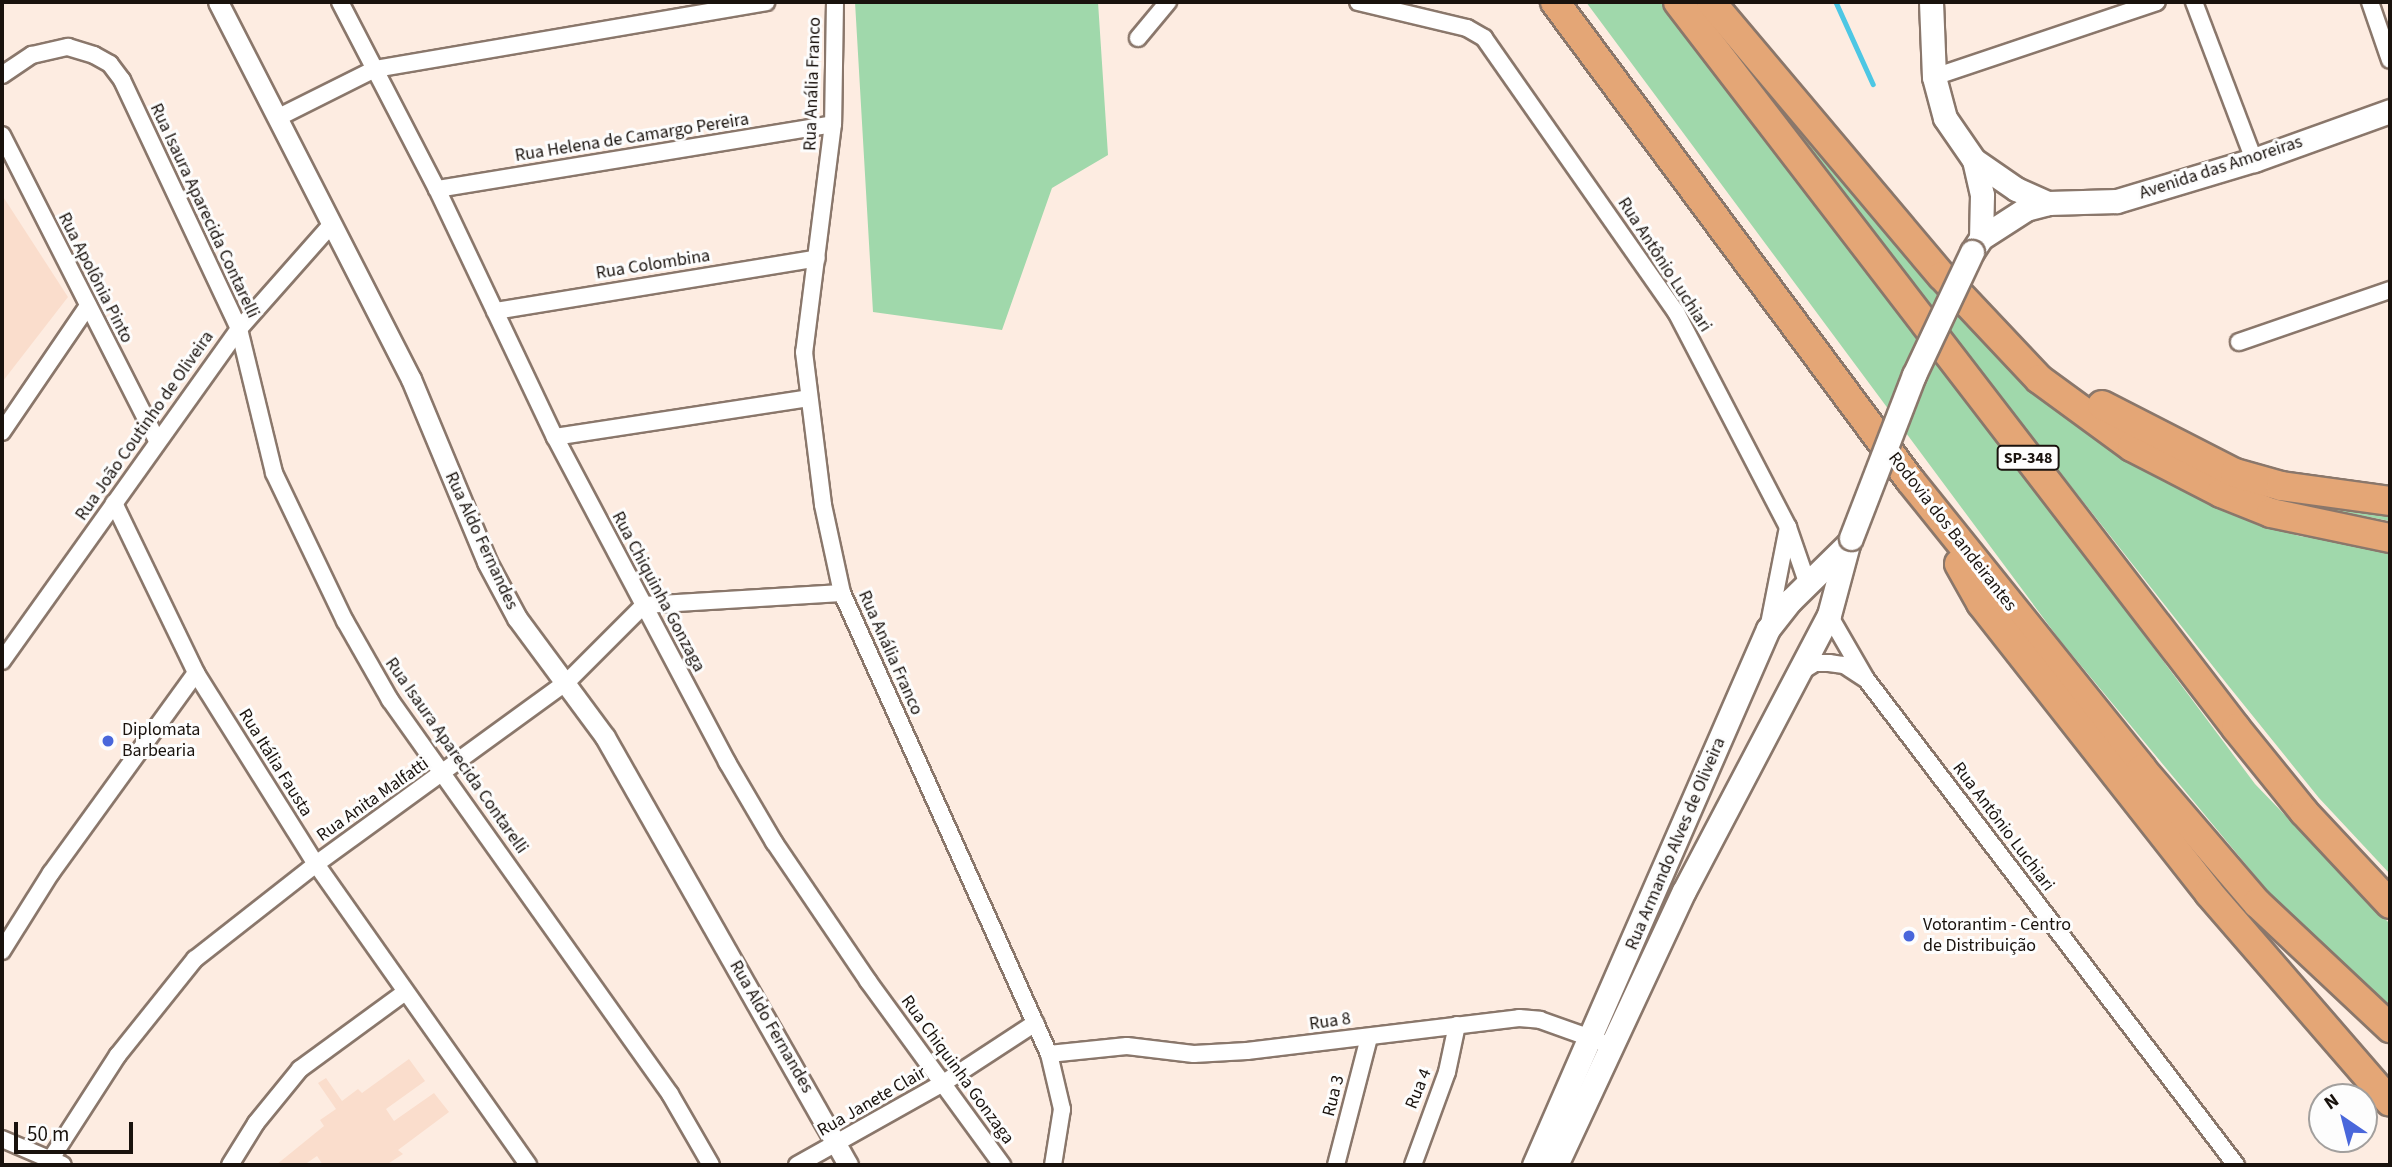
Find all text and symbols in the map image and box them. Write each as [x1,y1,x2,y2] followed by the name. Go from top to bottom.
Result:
[800,17,826,151] street label: Rua Anália Franco
[145,100,263,322] street label: Rua Isaura Aparecida Contarelli
[514,109,750,167] street label: Rua Helena de Camargo Pereira
[2137,131,2305,205] street label: Avenida das Amoreiras
[1612,194,1716,336] street label: Rua Antônio Luchiari
[53,209,137,347] street label: Rua Apolônia Pinto
[594,245,712,285] street label: Rua Colombina
[71,327,219,525] street label: Rua João Coutinho de Oliveira
[1996,446,2060,471] road number: SP-348
[1883,448,2021,616] street label: Rodovia dos Bandeirantes
[440,469,522,613] street label: Rua Aldo Fernandes
[607,508,709,676] street label: Rua Chiquinha Gonzaga
[853,587,927,719] street label: Rua Anália Franco
[380,654,532,858] street label: Rua Isaura Aparecida Contarelli
[233,705,317,821] street label: Rua Itália Fausta
[122,720,200,762] place label: Diplomata Barbearia
[100,733,116,749] marker: Diplomata Barbearia
[1621,734,1731,954] street label: Rua Armando Alves de Oliveira
[313,753,433,847] street label: Rua Anita Malfatti
[1947,758,2059,896] street label: Rua Antônio Luchiari
[1923,915,2071,958] place label: Votorantim - Centro de Distribuição
[1901,928,1917,944] marker: Votorantim - Centro de Distribuição
[724,957,818,1097] street label: Rua Aldo Fernandes
[896,991,1018,1149] street label: Rua Chiquinha Gonzaga
[1308,1008,1352,1036] street label: Rua 8
[814,1062,930,1142] street label: Rua Janete Clair
[1401,1066,1437,1112] street label: Rua 4
[1318,1073,1350,1119] street label: Rua 3
[2308,1083,2378,1153] north arrow
[2319,1087,2345,1117] text: N
[18,1108,136,1152] scale bar
[27,1119,69,1149] text: 50 m

